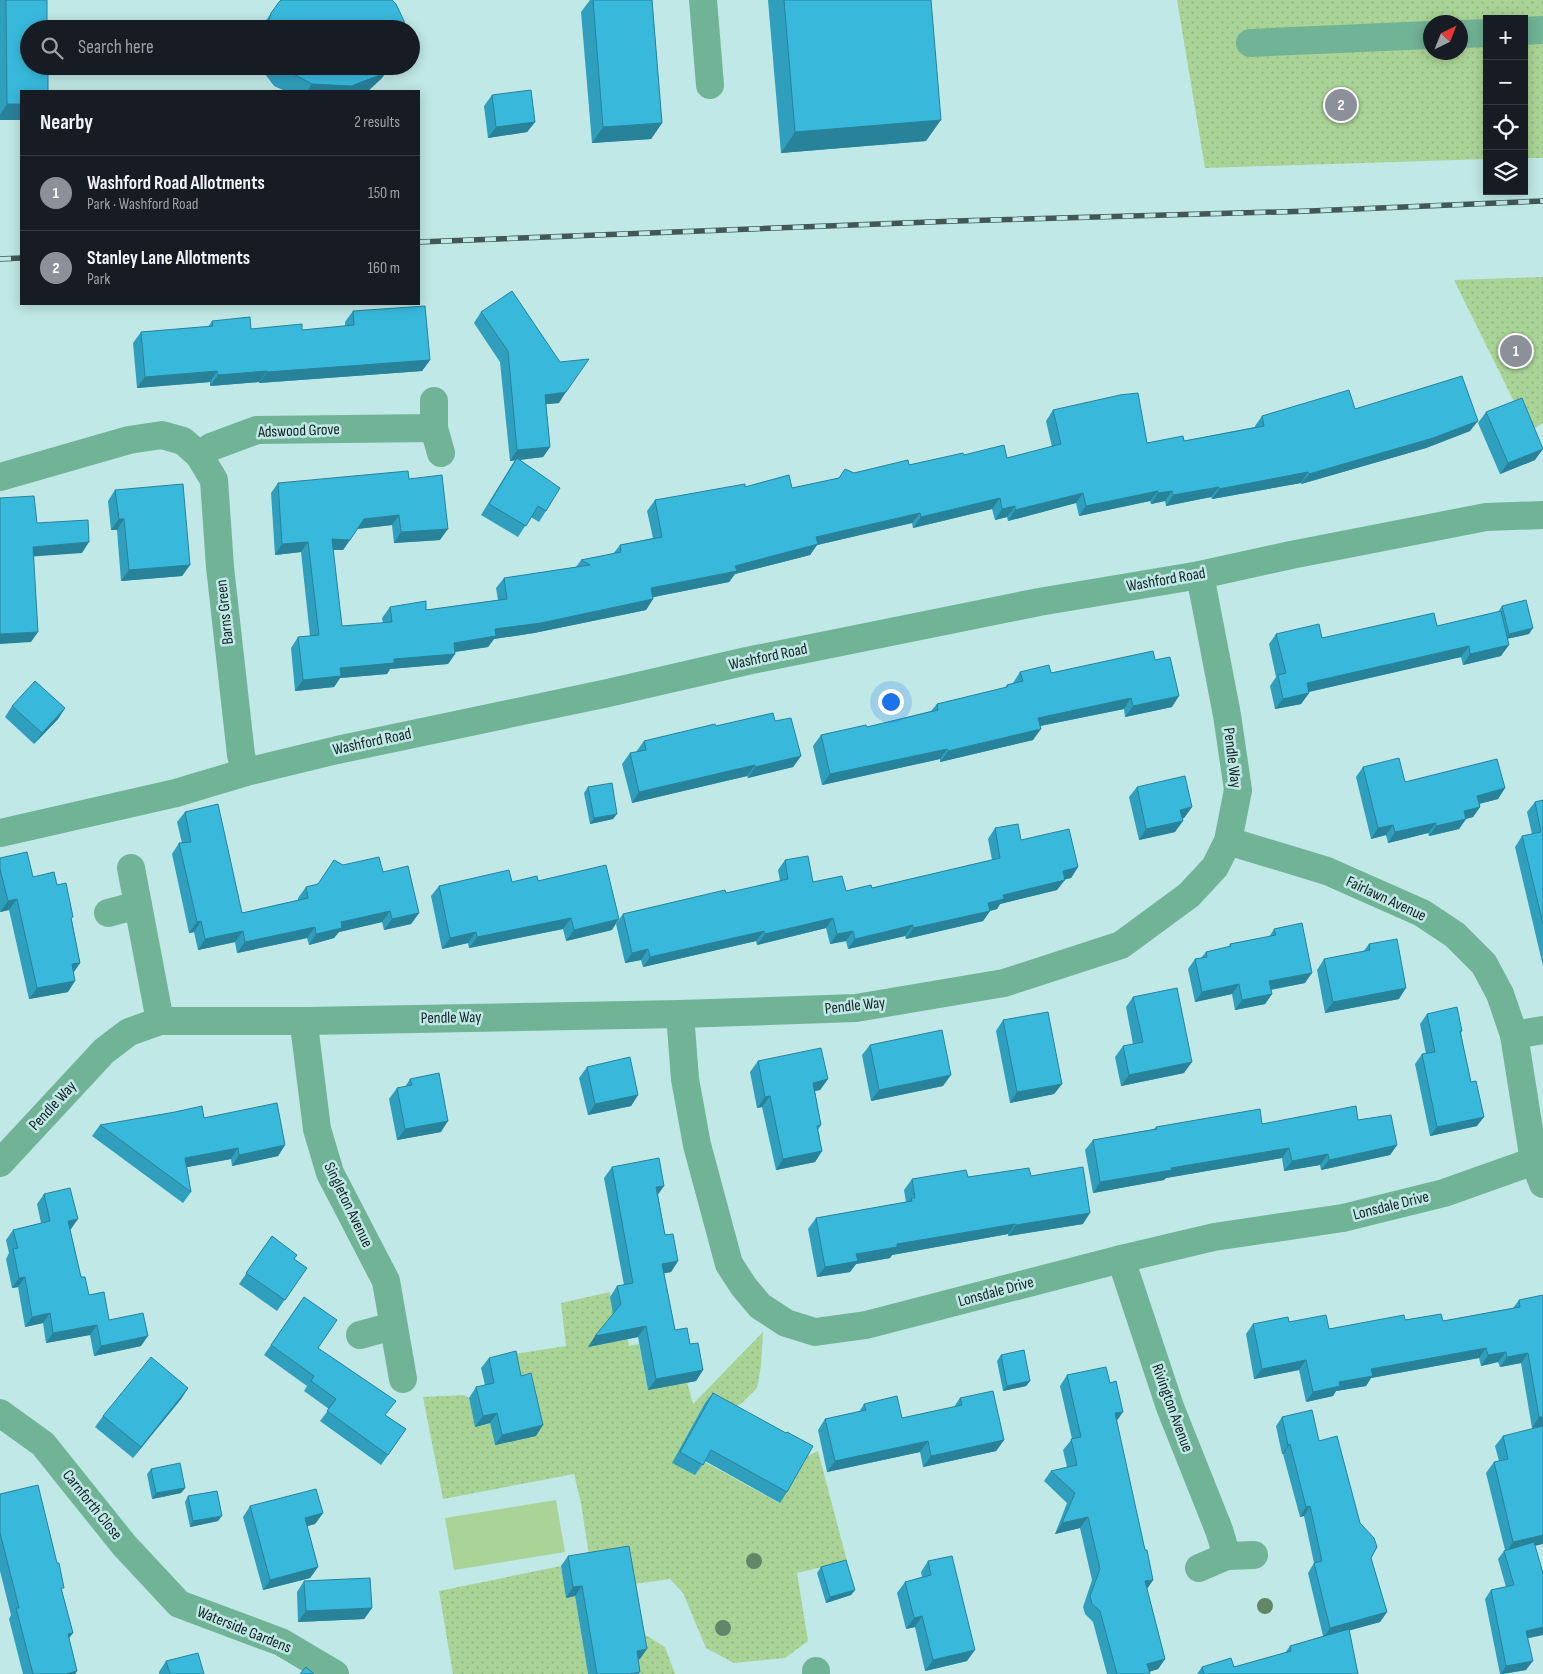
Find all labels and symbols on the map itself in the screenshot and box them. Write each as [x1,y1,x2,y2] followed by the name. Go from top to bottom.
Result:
[1423,15,1468,60] north arrow
[1325,86,1357,124] pin: 2
[1500,332,1532,370] pin: 1
[257,420,340,442] street label: Adswood Grove
[1125,564,1207,596] street label: Washford Road
[212,579,238,645] street label: Barns Green
[727,639,809,675] street label: Washford Road
[878,689,904,715] your location
[331,724,413,760] street label: Washford Road
[1219,727,1245,789] street label: Pendle Way
[1343,872,1429,926] street label: Fairlawn Avenue
[824,993,886,1019] street label: Pendle Way
[420,1008,482,1028] street label: Pendle Way
[25,1077,81,1135] street label: Pendle Way
[319,1159,377,1251] street label: Singleton Avenue
[1351,1187,1431,1225] street label: Lonsdale Drive
[956,1273,1036,1311] street label: Lonsdale Drive
[1147,1361,1197,1455] street label: Rivington Avenue
[58,1466,126,1544] street label: Carnforth Close
[194,1602,294,1658] street label: Waterside Gardens

